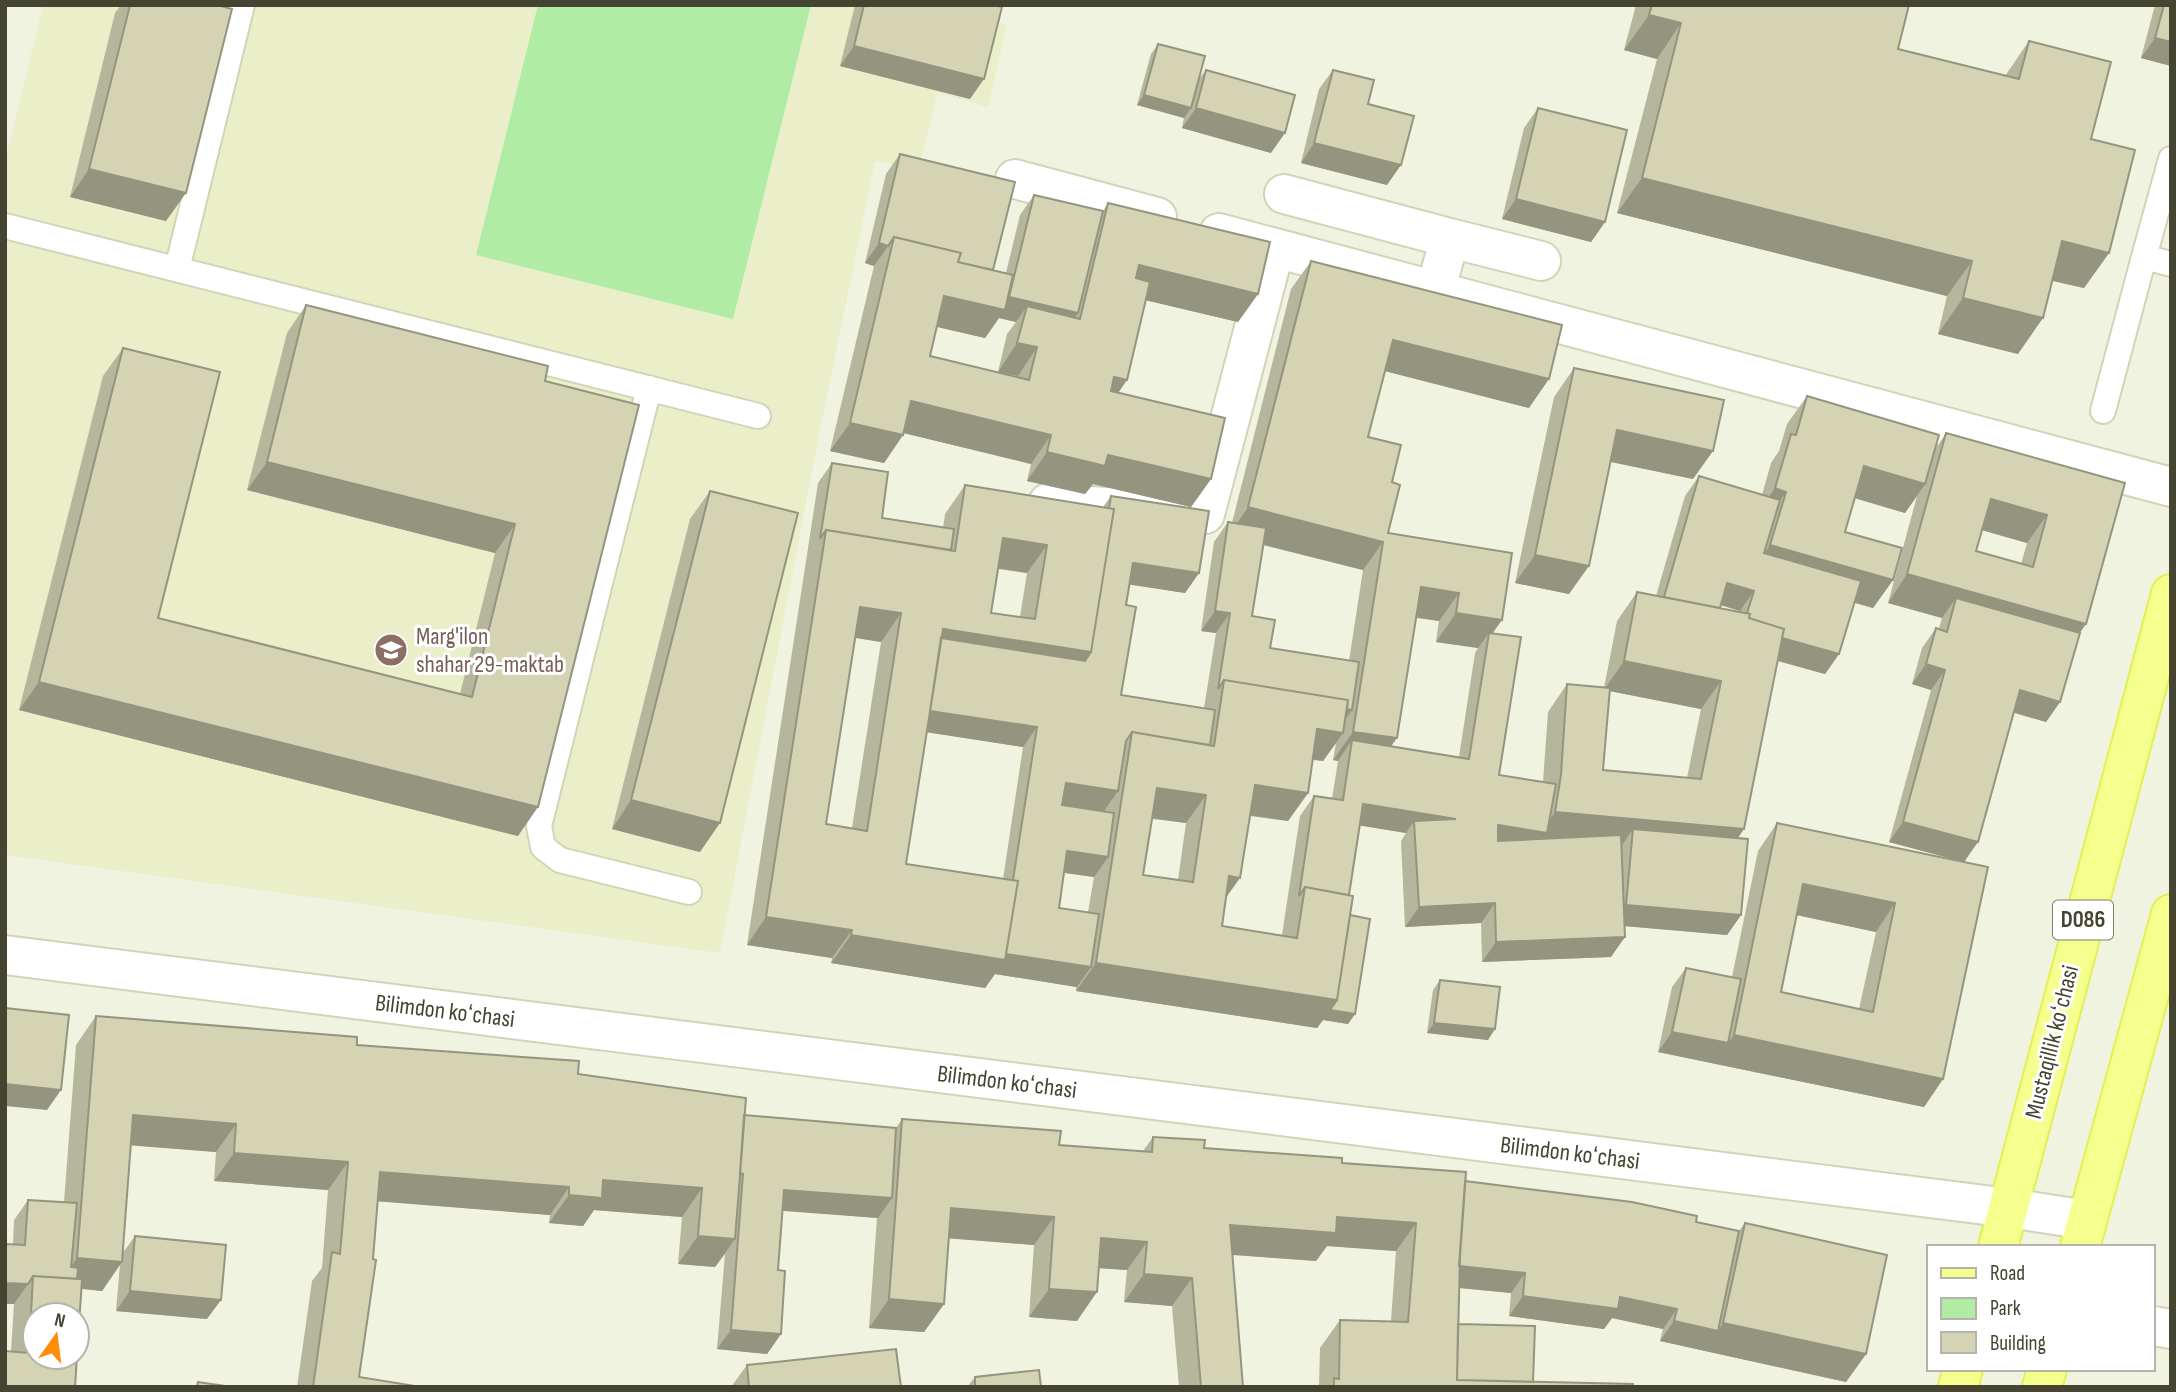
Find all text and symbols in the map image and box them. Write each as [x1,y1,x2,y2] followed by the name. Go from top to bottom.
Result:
[416,622,564,679] place label: Marg'ilon shahar 29-maktab
[372,631,410,669] school or university icon: Marg'ilon shahar 29-maktab
[2053,900,2113,939] road number: D086
[2019,962,2085,1122] street label: Mustaqillik koʻchasi
[374,988,516,1034] street label: Bilimdon koʻchasi
[936,1059,1078,1105] street label: Bilimdon koʻchasi
[1499,1130,1641,1176] street label: Bilimdon koʻchasi
[1927,1245,2155,1371] legend
[1990,1261,2025,1286] text: Road
[1990,1296,2021,1321] text: Park
[21,1301,91,1371] north arrow
[52,1309,67,1333] text: N
[1990,1331,2046,1356] text: Building

